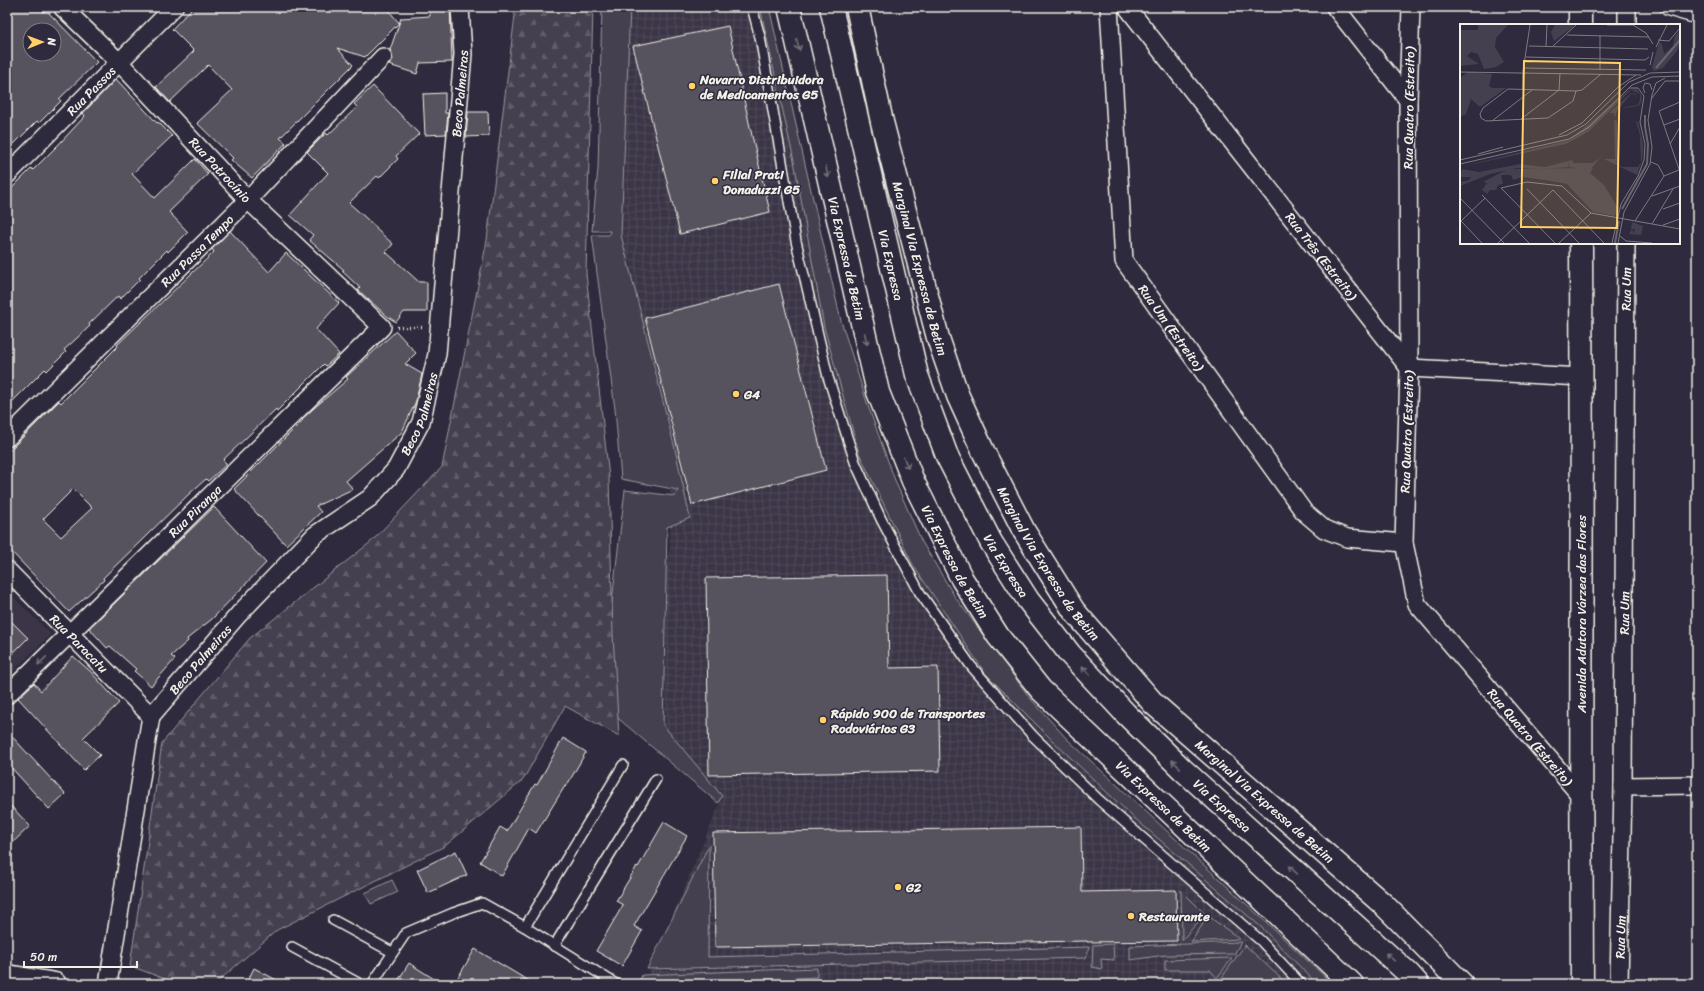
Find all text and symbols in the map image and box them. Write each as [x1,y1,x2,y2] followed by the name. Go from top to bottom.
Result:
[22,22,62,62] north arrow
[1460,24,1680,244] inset map
[42,37,61,46] text: N
[795,38,803,51] one-way arrow
[1396,45,1422,169] street label: Rua Quatro (Estreito)
[444,49,475,138] street label: Beco Palmeiras
[61,60,122,121] street label: Rua Passos
[699,68,824,106] place label: Navarro Distribuidora de Medicamentos G5
[687,81,697,91] marker: Navarro Distribuidora de Medicamentos G5
[183,132,257,209] street label: Rua Patrocínio
[722,163,800,201] place label: Filial Prati Donaduzzi G5
[824,165,832,178] one-way arrow
[710,176,720,186] marker: Filial Prati Donaduzzi G5
[886,179,955,359] street label: Marginal Via Expressa de Betim
[822,194,873,322] street label: Via Expressa de Betim
[1280,207,1364,306] street label: Rua Três (Estreito)
[155,208,240,292] street label: Rua Passa Tempo
[872,227,911,303] street label: Via Expressa
[1614,267,1637,311] street label: Rua Um
[1132,279,1211,377] street label: Rua Um (Estreito)
[862,333,870,346] one-way arrow
[1393,369,1421,494] street label: Rua Quatro (Estreito)
[394,370,444,460] street label: Beco Palmeiras
[743,383,761,406] place label: G4
[731,389,741,399] marker: G4
[903,456,910,468] one-way arrow
[162,478,227,543] street label: Rua Piranga
[994,482,1106,642] street label: Marginal Via Expressa de Betim
[915,501,996,623] street label: Via Expressa de Betim
[1570,514,1593,714] street label: Avenida Adutora Várzea das Flores
[981,530,1033,600] street label: Via Expressa
[1612,591,1636,635] street label: Rua Um
[44,608,114,679] street label: Rua Paracatu
[163,619,237,700] street label: Beco Palmeiras
[37,656,47,666] one-way arrow
[1081,665,1090,676] one-way arrow
[1482,683,1580,792] street label: Rua Quatro (Estreito)
[830,702,986,740] place label: Rápido 900 de Transportes Rodoviários G3
[818,715,828,725] marker: Rápido 900 de Transportes Rodoviários G3
[1192,736,1338,866] street label: Marginal Via Expressa de Betim
[1110,755,1218,858] street label: Via Expressa de Betim
[1171,759,1181,769] one-way arrow
[1190,775,1254,835] street label: Via Expressa
[1288,865,1299,874] one-way arrow
[905,876,922,899] place label: G2
[893,882,903,892] marker: G2
[1138,905,1210,928] place label: Restaurante
[1126,911,1136,921] marker: Restaurante
[1608,915,1632,959] street label: Rua Um
[24,943,137,969] scale bar
[30,946,57,968] text: 50 m
[1385,952,1395,961] one-way arrow

